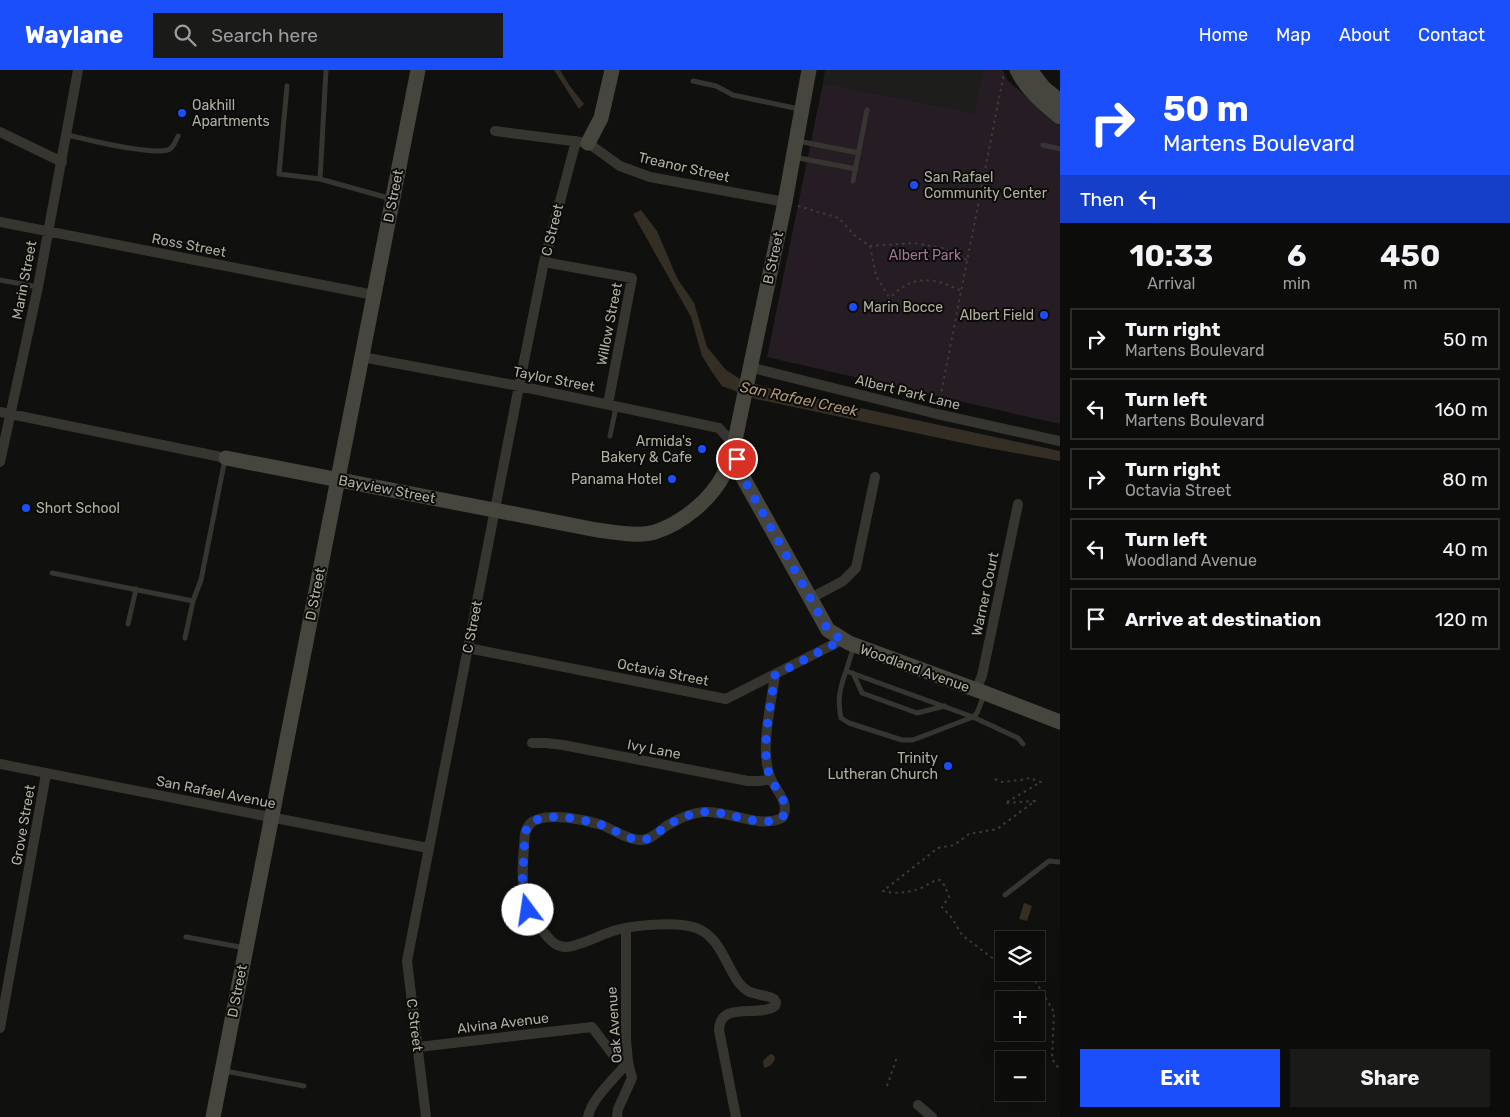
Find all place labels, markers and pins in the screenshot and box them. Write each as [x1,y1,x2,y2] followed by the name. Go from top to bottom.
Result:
[192,97,270,130] place label: Oakhill Apartments
[176,107,188,119] marker: Oakhill Apartments
[924,169,1048,202] place label: San Rafael Community Center
[908,179,920,191] marker: San Rafael Community Center
[863,299,943,316] place label: Marin Bocce
[847,301,859,313] marker: Marin Bocce
[960,307,1034,324] place label: Albert Field
[1038,309,1050,321] marker: Albert Field
[601,433,692,466] place label: Armida's Bakery & Cafe
[716,438,758,480] pin
[696,443,708,455] marker: Armida's Bakery & Cafe
[571,471,662,488] place label: Panama Hotel
[666,473,678,485] marker: Panama Hotel
[36,500,120,517] place label: Short School
[20,502,32,514] marker: Short School
[828,750,938,783] place label: Trinity Lutheran Church
[942,760,954,772] marker: Trinity Lutheran Church

